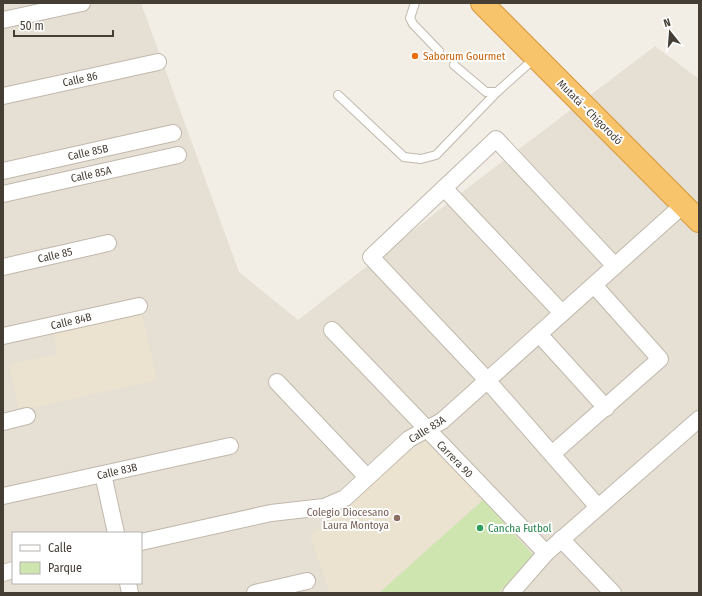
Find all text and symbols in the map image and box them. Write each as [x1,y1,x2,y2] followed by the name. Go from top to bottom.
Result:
[14,12,113,38] scale bar
[650,12,690,52] north arrow
[662,16,672,30] text: N
[20,19,44,33] text: 50 m
[423,50,506,63] place label: Saborum Gourmet
[410,51,420,61] marker: Saborum Gourmet
[61,69,99,90] street label: Calle 86
[554,77,625,148] street label: Mutatá - Chigorodó
[67,142,110,163] street label: Calle 85B
[70,164,113,185] street label: Calle 85A
[37,245,74,266] street label: Calle 85
[49,311,93,332] street label: Calle 84B
[407,413,448,446] street label: Calle 83A
[434,438,476,481] street label: Carrera 90
[96,461,139,482] street label: Calle 83B
[307,506,389,532] place label: Colegio Diocesano Laura Montoya
[392,513,402,523] marker: Colegio Diocesano Laura Montoya
[488,522,552,535] place label: Cancha Futbol
[475,523,485,533] marker: Cancha Futbol
[12,532,142,584] legend
[48,541,72,555] text: Calle
[48,561,82,575] text: Parque

